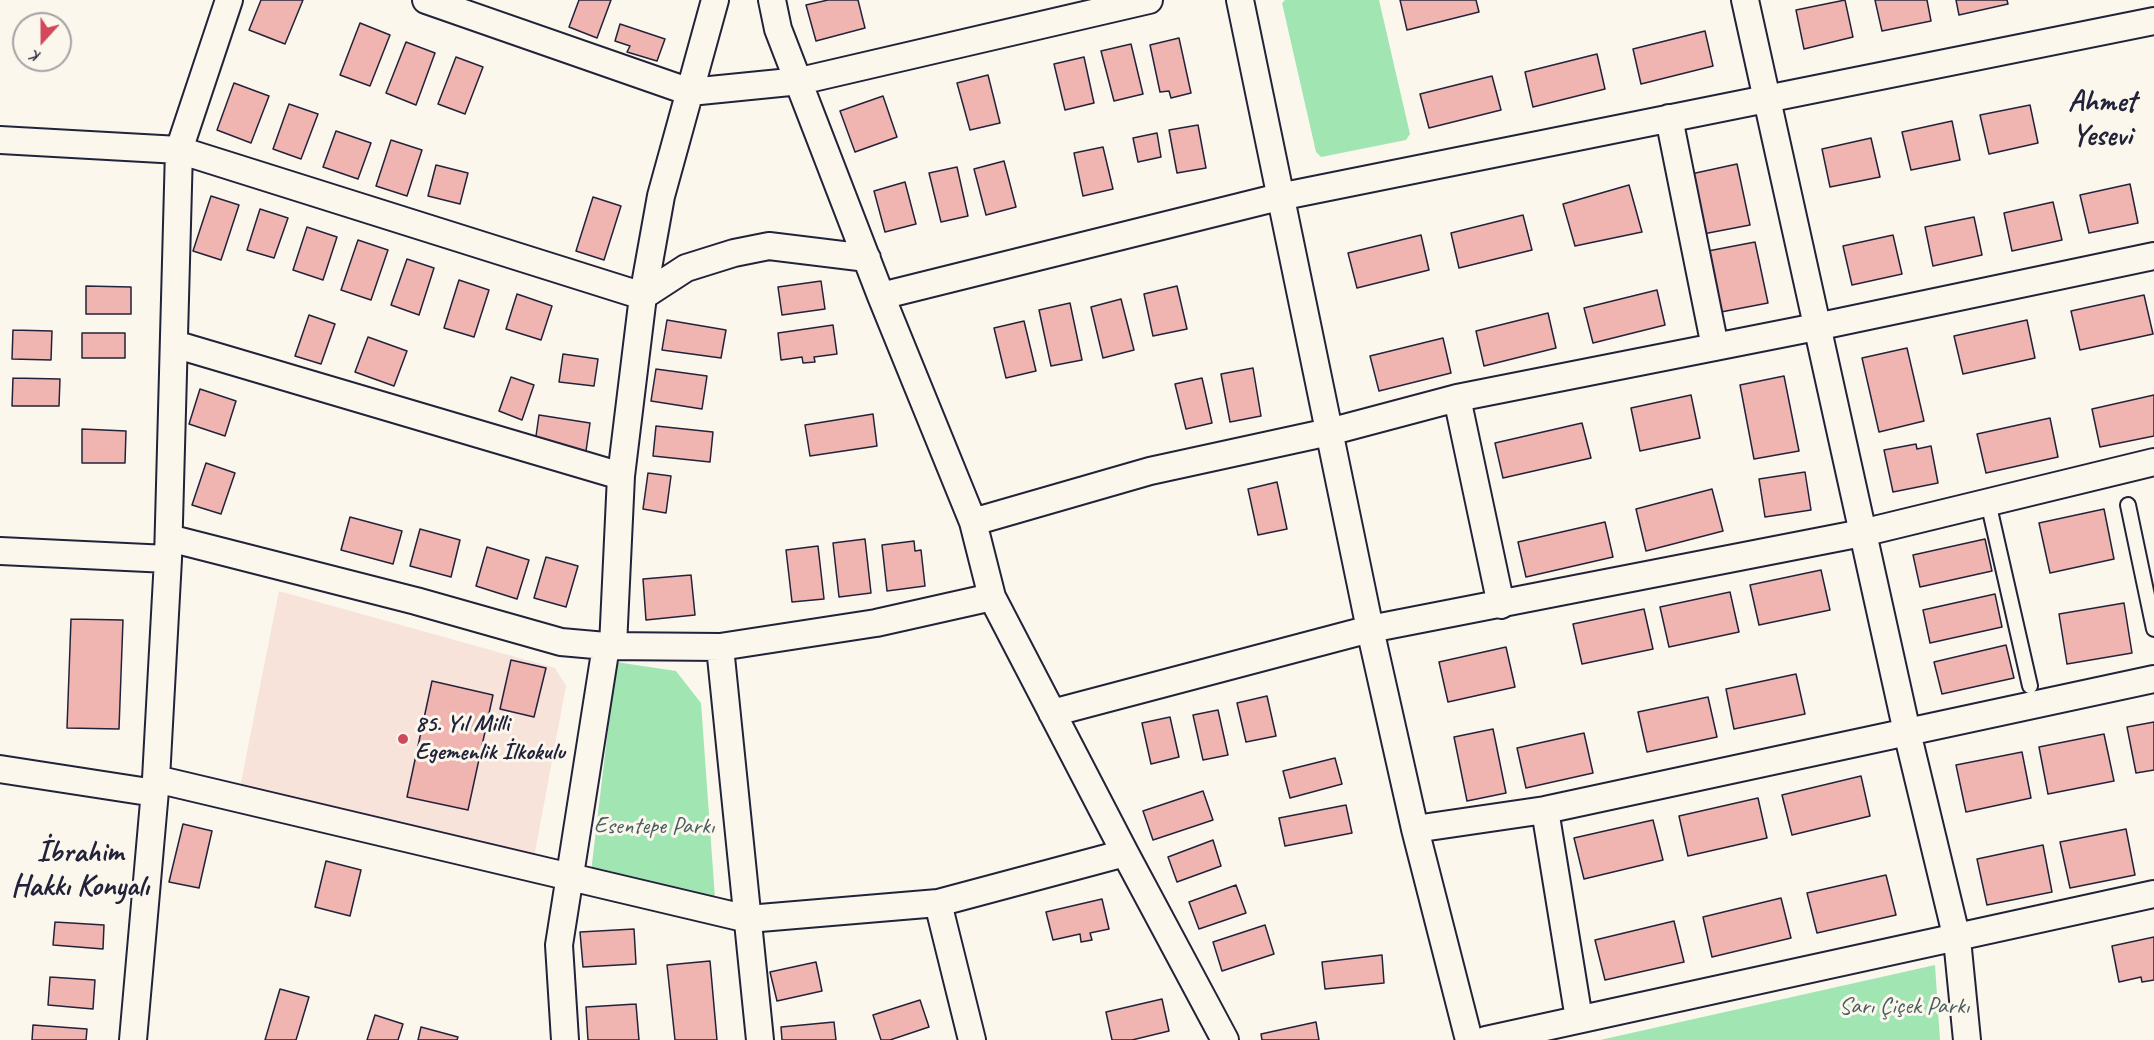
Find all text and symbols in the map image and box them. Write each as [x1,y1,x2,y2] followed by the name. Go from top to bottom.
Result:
[12,12,72,72] north arrow
[29,46,44,68] text: K
[2068,85,2136,156] district label: Ahmet Yesevi
[415,711,565,767] place label: 85. Yıl Milli Egemenlik İlkokulu
[396,732,410,746] marker: 85. Yıl Milli Egemenlik İlkokulu
[594,813,714,841] park label: Esentepe Parkı
[11,835,149,906] district label: İbrahim Hakkı Konyalı
[1839,993,1969,1021] park label: Sarı Çiçek Parkı

